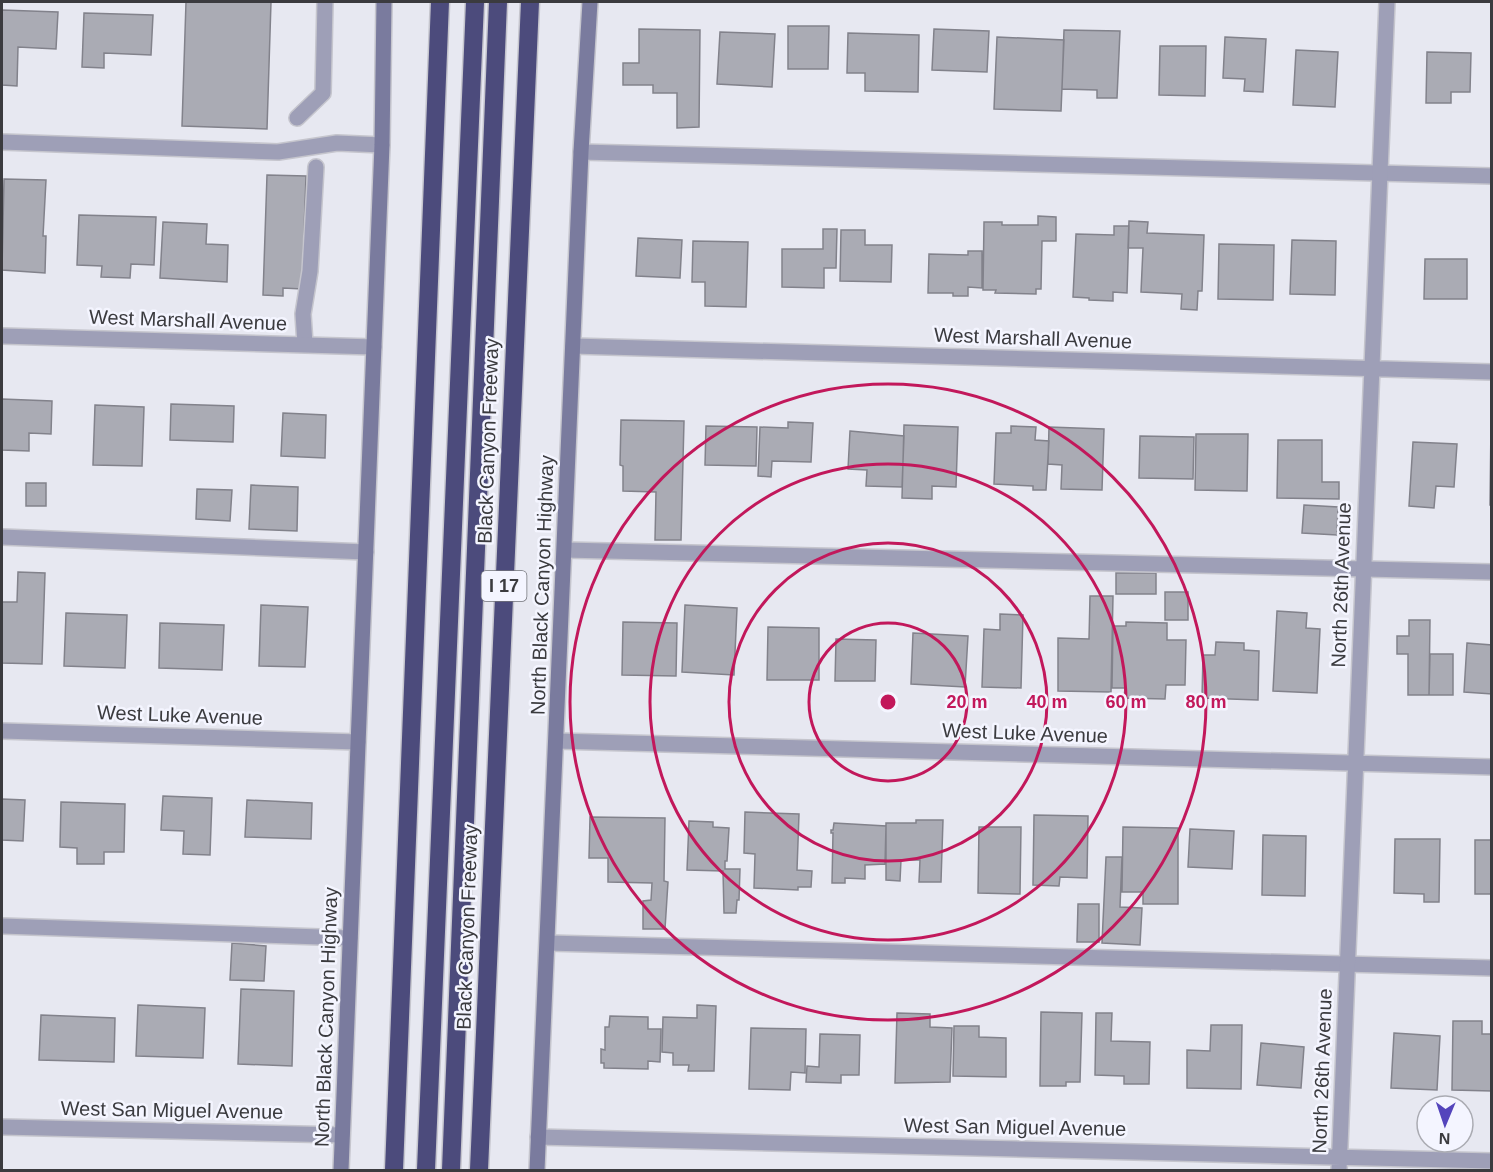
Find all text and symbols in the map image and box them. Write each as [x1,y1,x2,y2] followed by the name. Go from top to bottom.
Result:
[89,306,287,334] street label: West Marshall Avenue
[934,324,1132,352] street label: West Marshall Avenue
[473,338,503,544] street label: Black Canyon Freeway
[526,455,558,715] street label: North Black Canyon Highway
[1327,502,1355,668] street label: North 26th Avenue
[482,571,526,601] road number: I 17
[878,692,898,712] centre of rings
[946,692,988,712] text: 20 m
[1026,692,1068,712] text: 40 m
[1105,692,1147,712] text: 60 m
[1185,692,1227,712] text: 80 m
[97,701,263,729] street label: West Luke Avenue
[942,719,1108,747] street label: West Luke Avenue
[452,824,482,1030] street label: Black Canyon Freeway
[310,887,342,1147] street label: North Black Canyon Highway
[1308,988,1336,1154] street label: North 26th Avenue
[1415,1094,1475,1154] north arrow
[60,1097,284,1123] street label: West San Miguel Avenue
[903,1114,1127,1140] street label: West San Miguel Avenue
[1438,1130,1451,1147] text: N

